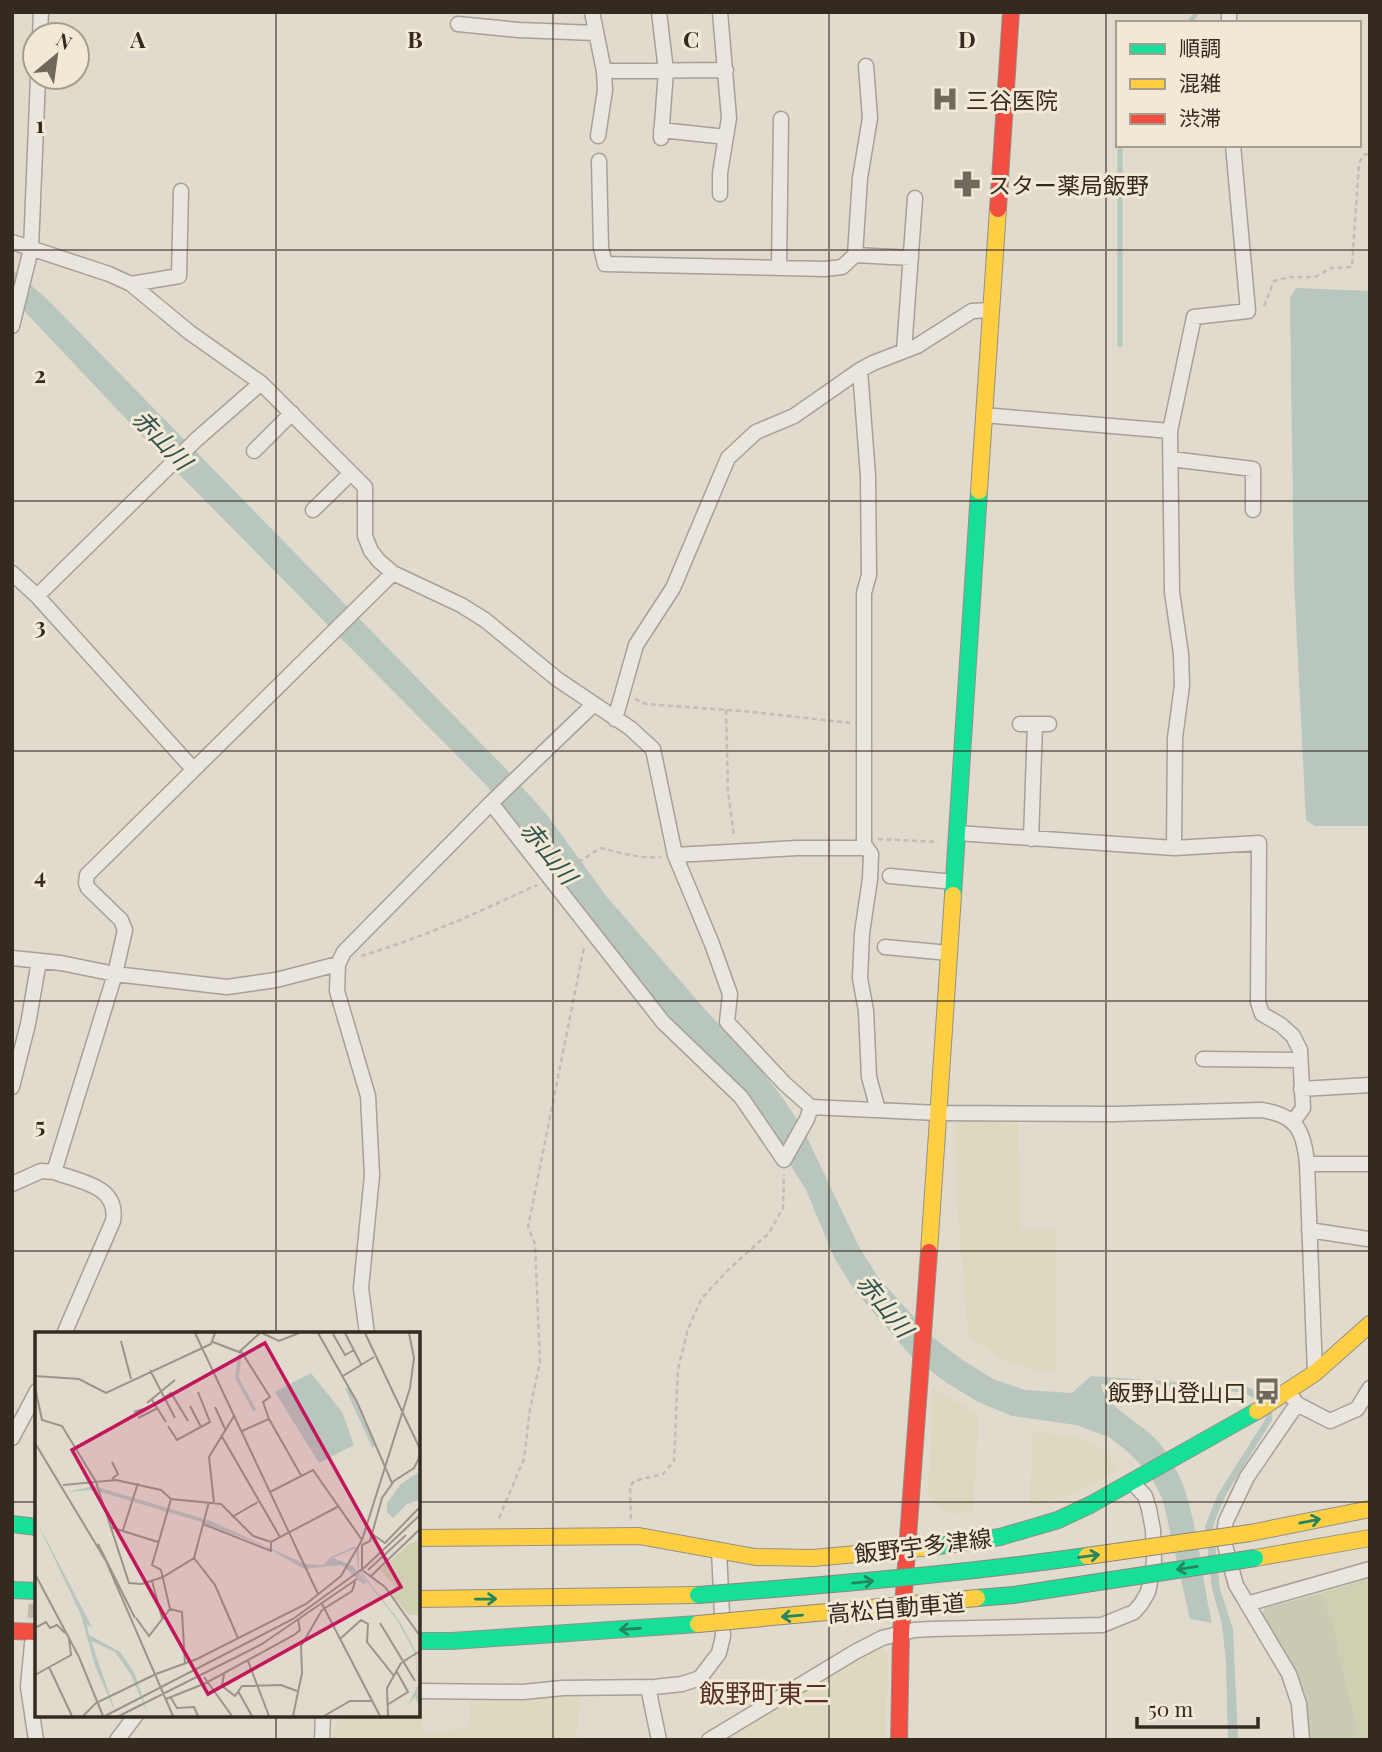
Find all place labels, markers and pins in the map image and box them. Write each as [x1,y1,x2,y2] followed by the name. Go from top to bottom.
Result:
[930,84,960,114] hospital icon: 三谷医院
[966,84,1058,115] place label: 三谷医院
[952,169,982,199] pharmacy icon: スター薬局飯野
[988,169,1149,200] place label: スター薬局飯野
[1108,1376,1246,1407] place label: 飯野山登山口
[1252,1376,1282,1406] bus stop icon: 飯野山登山口

